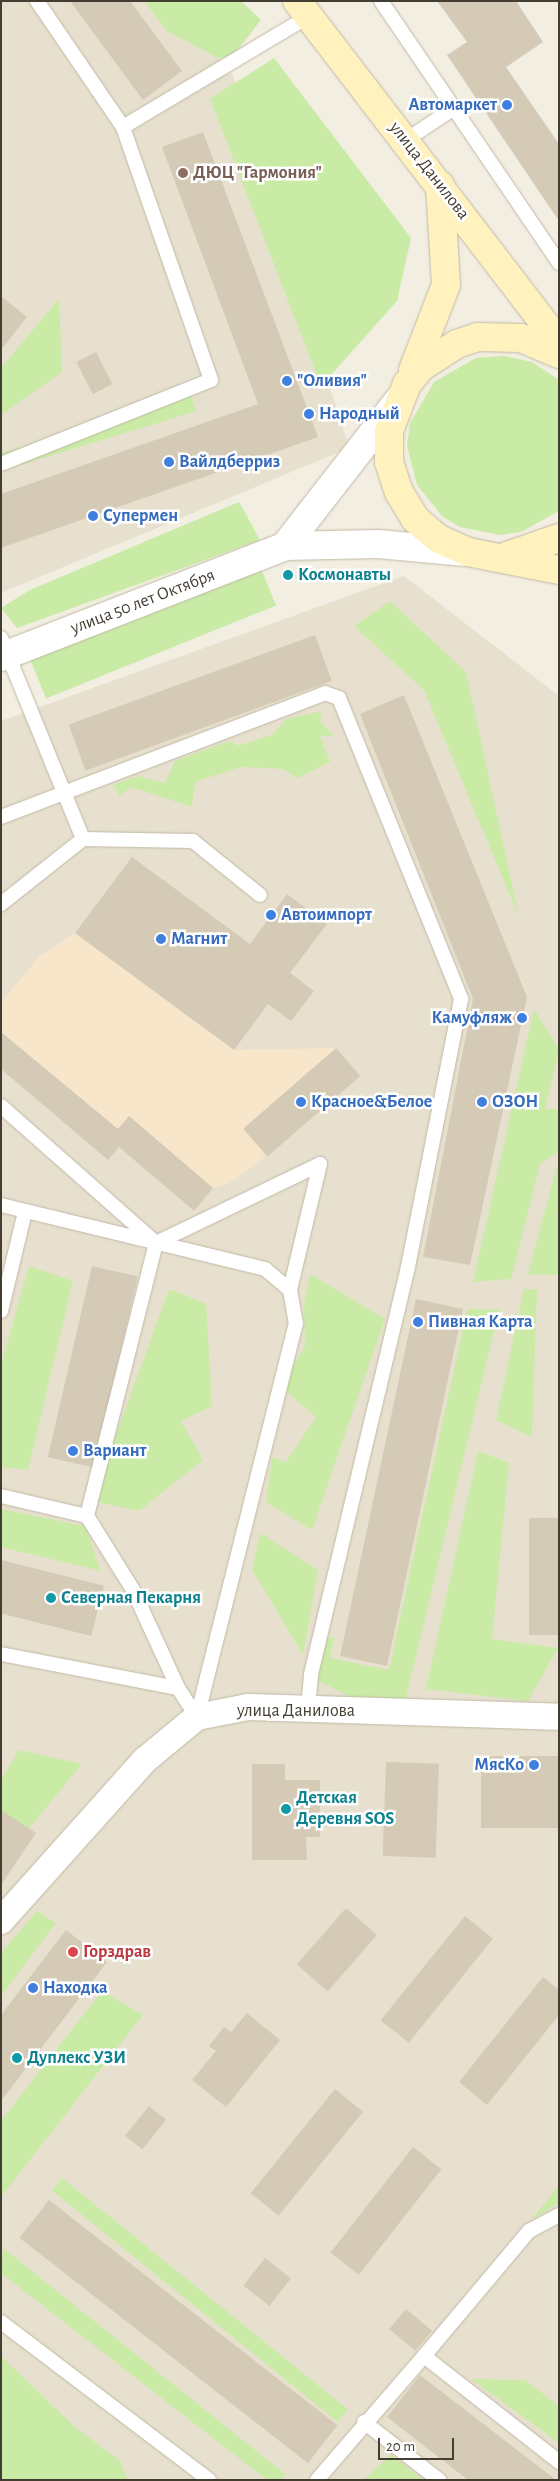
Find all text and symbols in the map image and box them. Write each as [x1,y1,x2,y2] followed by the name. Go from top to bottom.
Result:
[408,94,497,116] place label: Автомаркет
[501,99,513,111] marker: Автомаркет
[384,118,474,224] street label: улица Данилова
[193,162,322,184] place label: ДЮЦ "Гармония"
[177,167,189,179] marker: ДЮЦ "Гармония"
[297,370,367,392] place label: "Оливия"
[281,375,293,387] marker: "Оливия"
[319,403,400,425] place label: Народный
[303,408,315,420] marker: Народный
[179,451,280,473] place label: Вайлдберриз
[163,456,175,468] marker: Вайлдберриз
[103,505,178,527] place label: Супермен
[87,510,99,522] marker: Супермен
[298,564,391,586] place label: Космонавты
[68,565,218,639] street label: улица 50 лет Октября
[282,569,294,581] marker: Космонавты
[281,904,372,926] place label: Автоимпорт
[265,909,277,921] marker: Автоимпорт
[171,928,227,950] place label: Магнит
[155,933,167,945] marker: Магнит
[431,1007,512,1029] place label: Камуфляж
[516,1012,528,1024] marker: Камуфляж
[311,1091,432,1113] place label: Красное&Белое
[492,1091,538,1113] place label: ОЗОН
[295,1096,307,1108] marker: Красное&Белое
[476,1096,488,1108] marker: ОЗОН
[428,1311,533,1333] place label: Пивная Карта
[412,1316,424,1328] marker: Пивная Карта
[83,1440,147,1462] place label: Вариант
[67,1445,79,1457] marker: Вариант
[61,1587,201,1609] place label: Северная Пекарня
[45,1592,57,1604] marker: Северная Пекарня
[237,1700,355,1722] street label: улица Данилова
[474,1754,524,1776] place label: МясКо
[528,1759,540,1771] marker: МясКо
[296,1788,394,1830] place label: Детская Деревня SOS
[280,1803,292,1815] marker: Детская Деревня SOS
[83,1941,151,1963] place label: Горздрав
[67,1946,79,1958] marker: Горздрав
[43,1977,108,1999] place label: Находка
[27,1982,39,1994] marker: Находка
[27,2047,126,2069] place label: Дуплекс УЗИ
[11,2052,23,2064] marker: Дуплекс УЗИ
[380,2428,456,2460] scale bar
[386,2439,415,2454] text: 20 m

